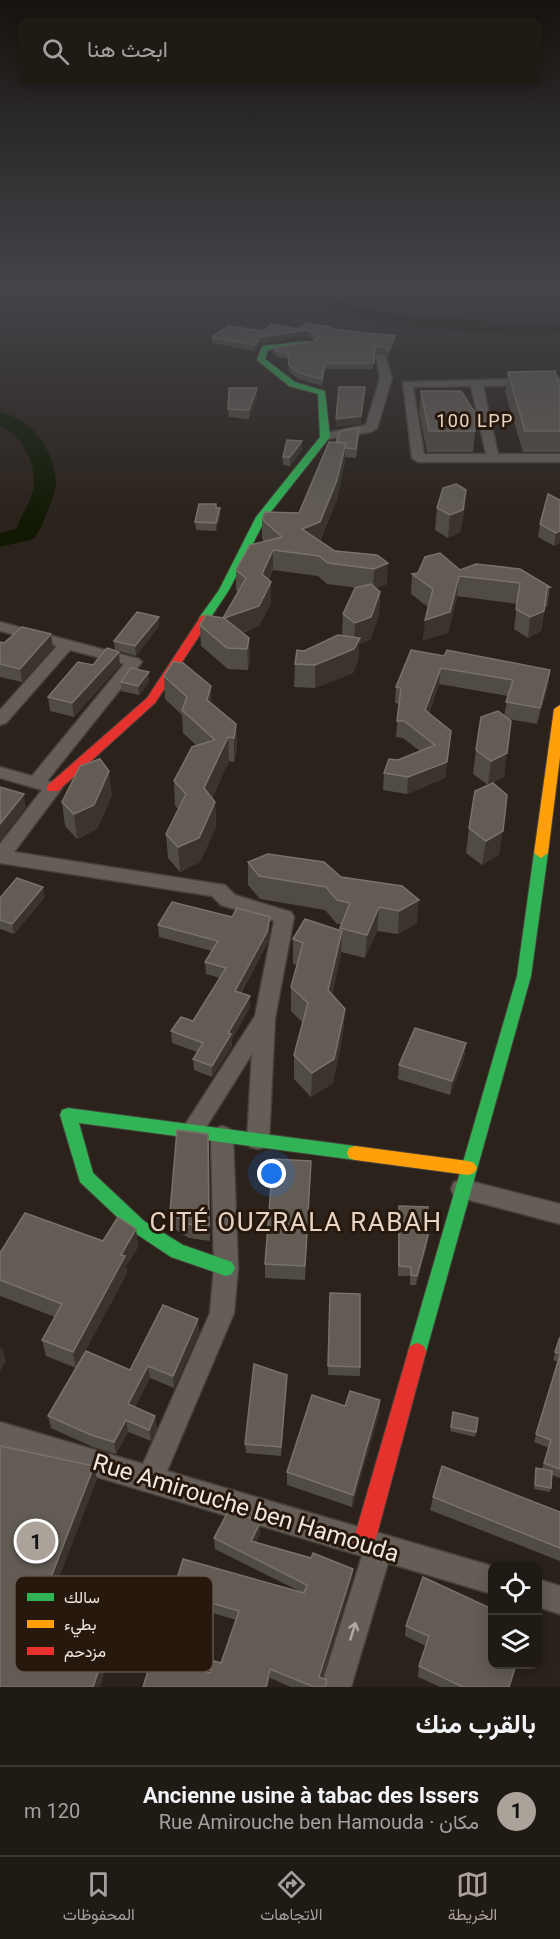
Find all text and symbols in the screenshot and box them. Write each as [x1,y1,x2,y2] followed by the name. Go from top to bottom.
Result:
[18,18,542,84] search box
[39,35,72,68] icon: search
[87,37,168,62] text: ابحث هنا
[436,410,514,431] district label: 100 LPP
[257,1159,286,1188] your location
[149,1207,443,1237] district label: CITÉ OUZRALA RABAH
[90,1448,402,1568] street label: Rue Amirouche ben Hamouda
[16,1518,56,1564] pin: 1
[488,1561,542,1669] map controls
[488,1561,542,1615] button: locate
[15,1576,213,1672] legend
[64,1588,100,1607] text: سالك
[64,1615,96,1638] text: بطيء
[488,1615,542,1669] button: layers
[349,1622,360,1641] one-way arrow
[64,1642,106,1662] text: مزدحم
[415,1709,536,1739] text: بالقرب منك
[143,1783,479,1808] text: Ancienne usine à tabac des Issers
[24,1799,80,1823] text: 120 m
[511,1799,522,1823] text: 1
[159,1810,479,1834] text: مكان · Rue Amirouche ben Hamouda
[63,1868,135,1929] tab: المحفوظات
[260,1868,322,1929] tab: الاتجاهات
[448,1868,497,1929] tab: الخريطة

